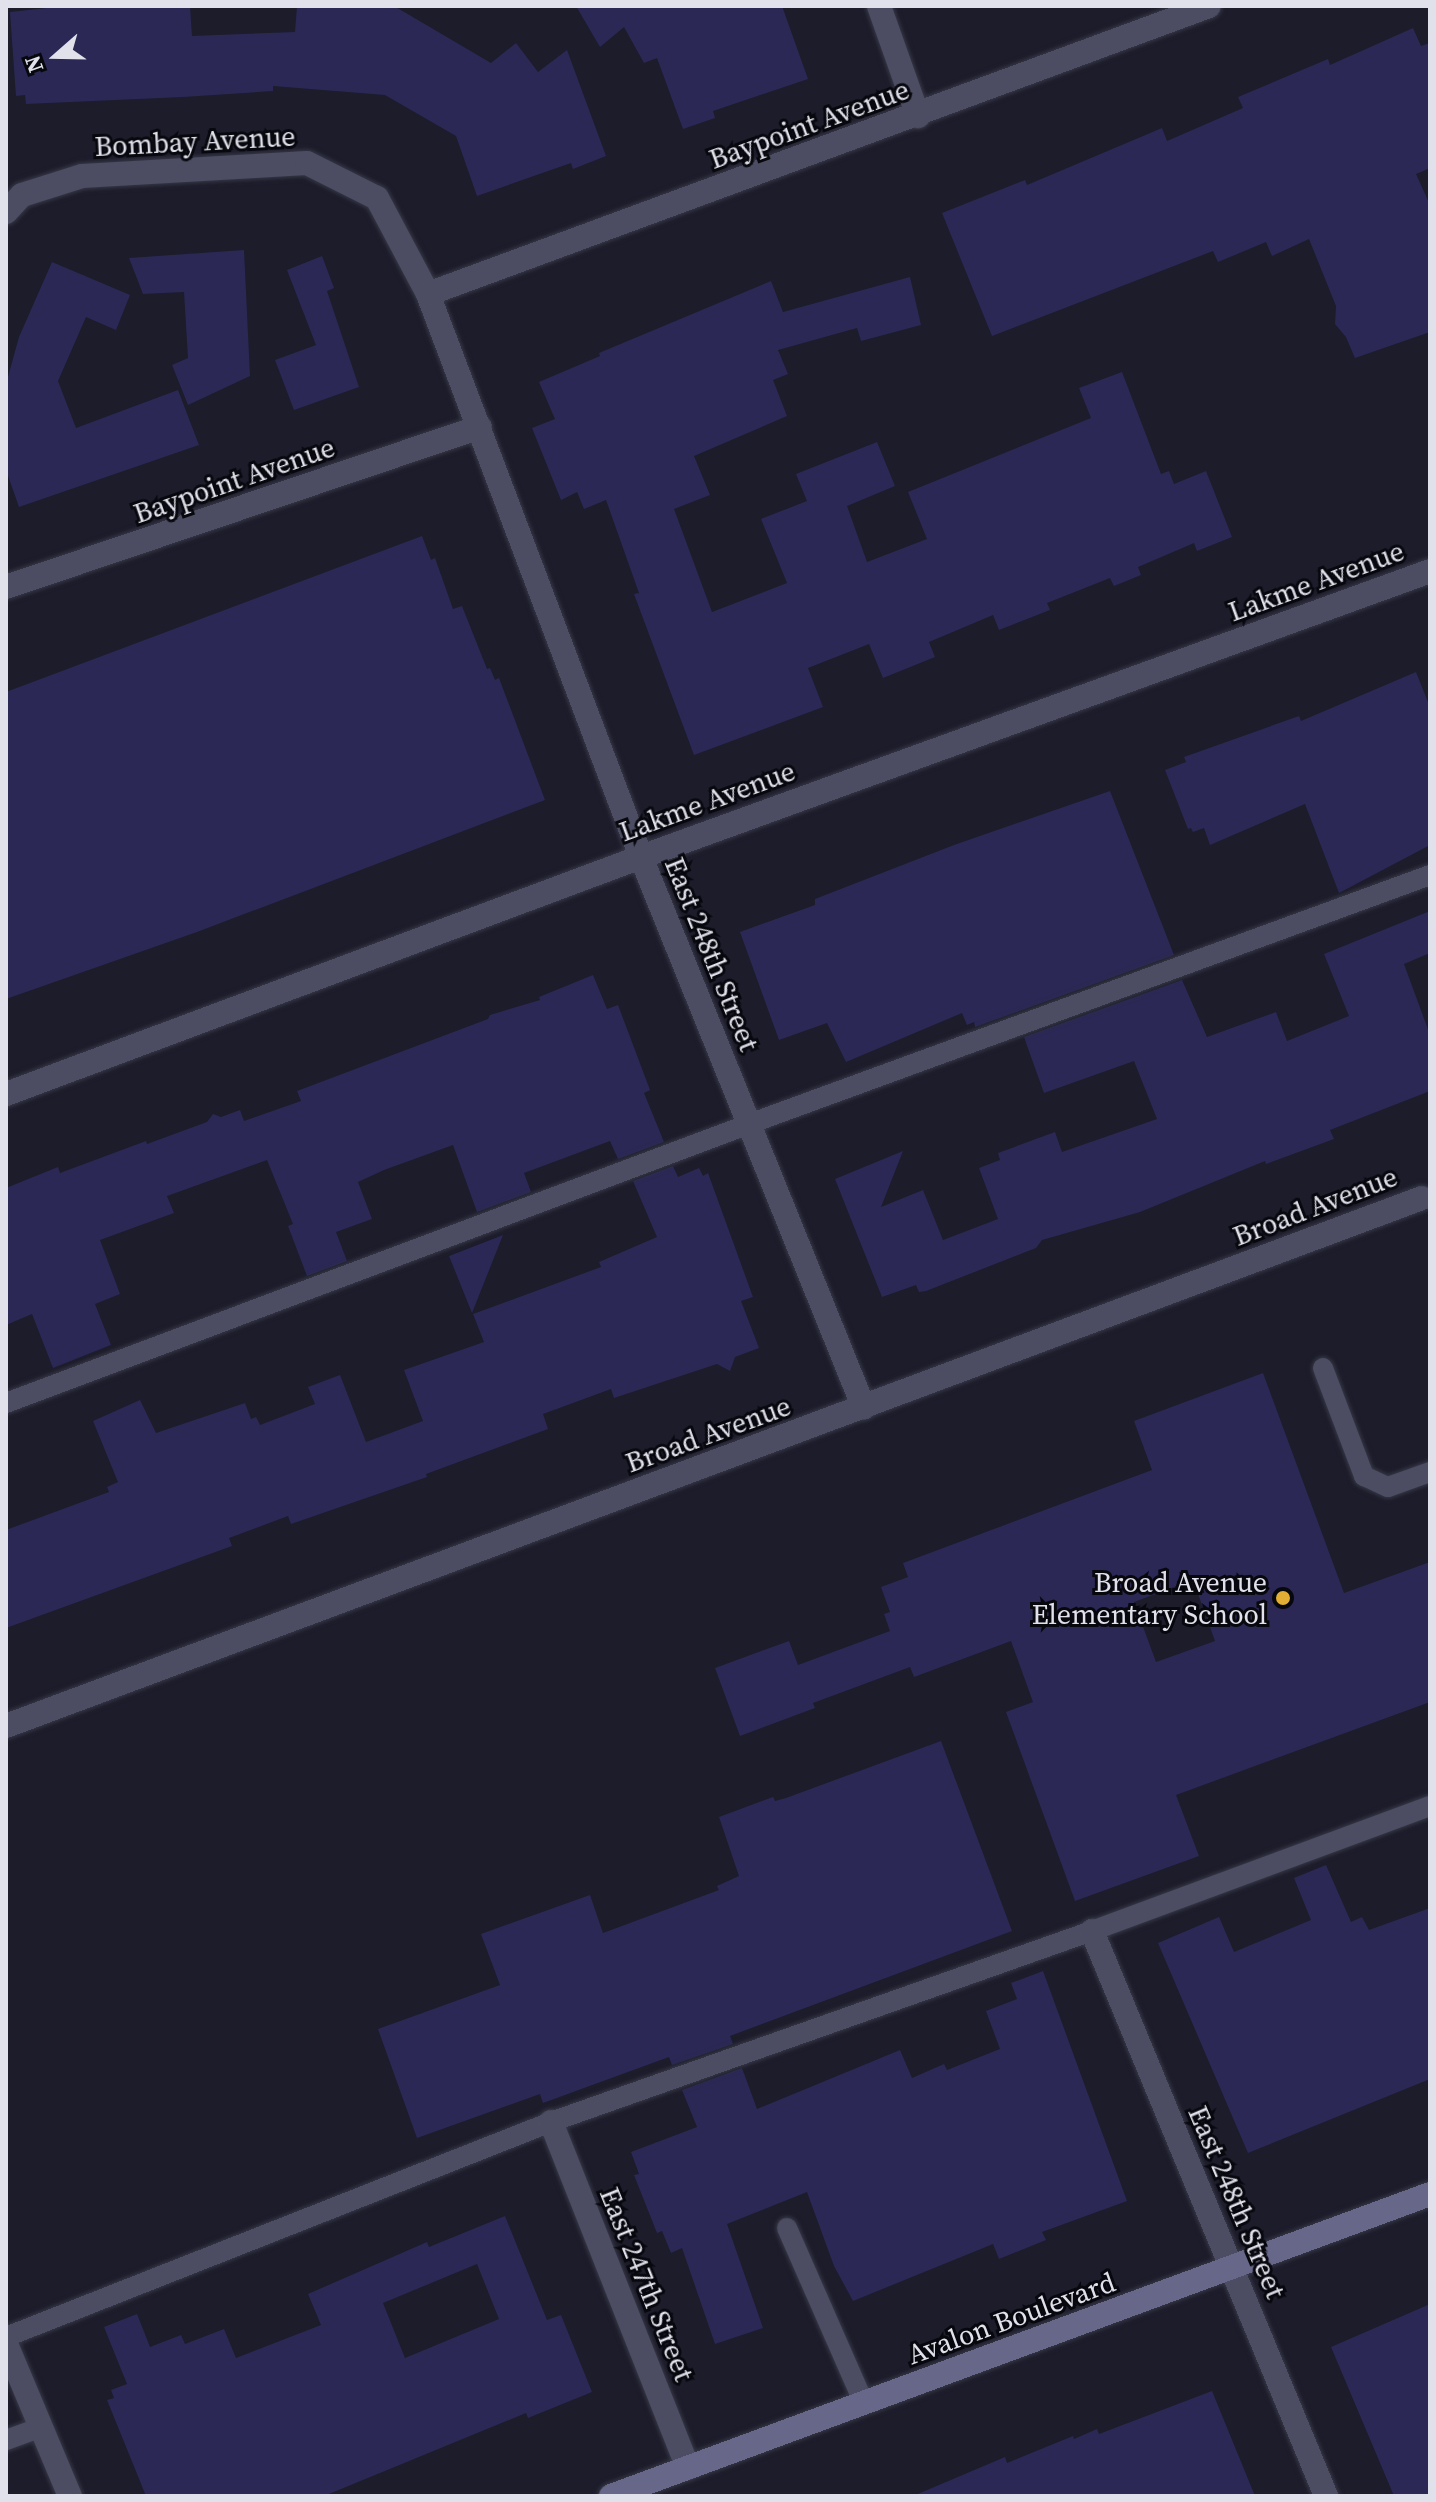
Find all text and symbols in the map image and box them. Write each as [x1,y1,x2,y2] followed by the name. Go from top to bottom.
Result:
[16,16,96,96] north arrow
[17,52,50,77] text: N
[704,72,914,176] street label: Baypoint Avenue
[94,119,296,163] street label: Bombay Avenue
[129,430,339,530] street label: Baypoint Avenue
[1224,534,1408,628] street label: Lakme Avenue
[615,754,799,848] street label: Lakme Avenue
[658,852,766,1056] street label: East 248th Street
[1228,1159,1402,1253] street label: Broad Avenue
[621,1389,795,1479] street label: Broad Avenue
[1032,1565,1267,1631] place label: Broad Avenue Elementary School
[1274,1589,1292,1607] marker: Broad Avenue Elementary School
[1181,2101,1293,2303] street label: East 248th Street
[593,2182,701,2386] street label: East 247th Street
[903,2265,1119,2371] street label: Avalon Boulevard

